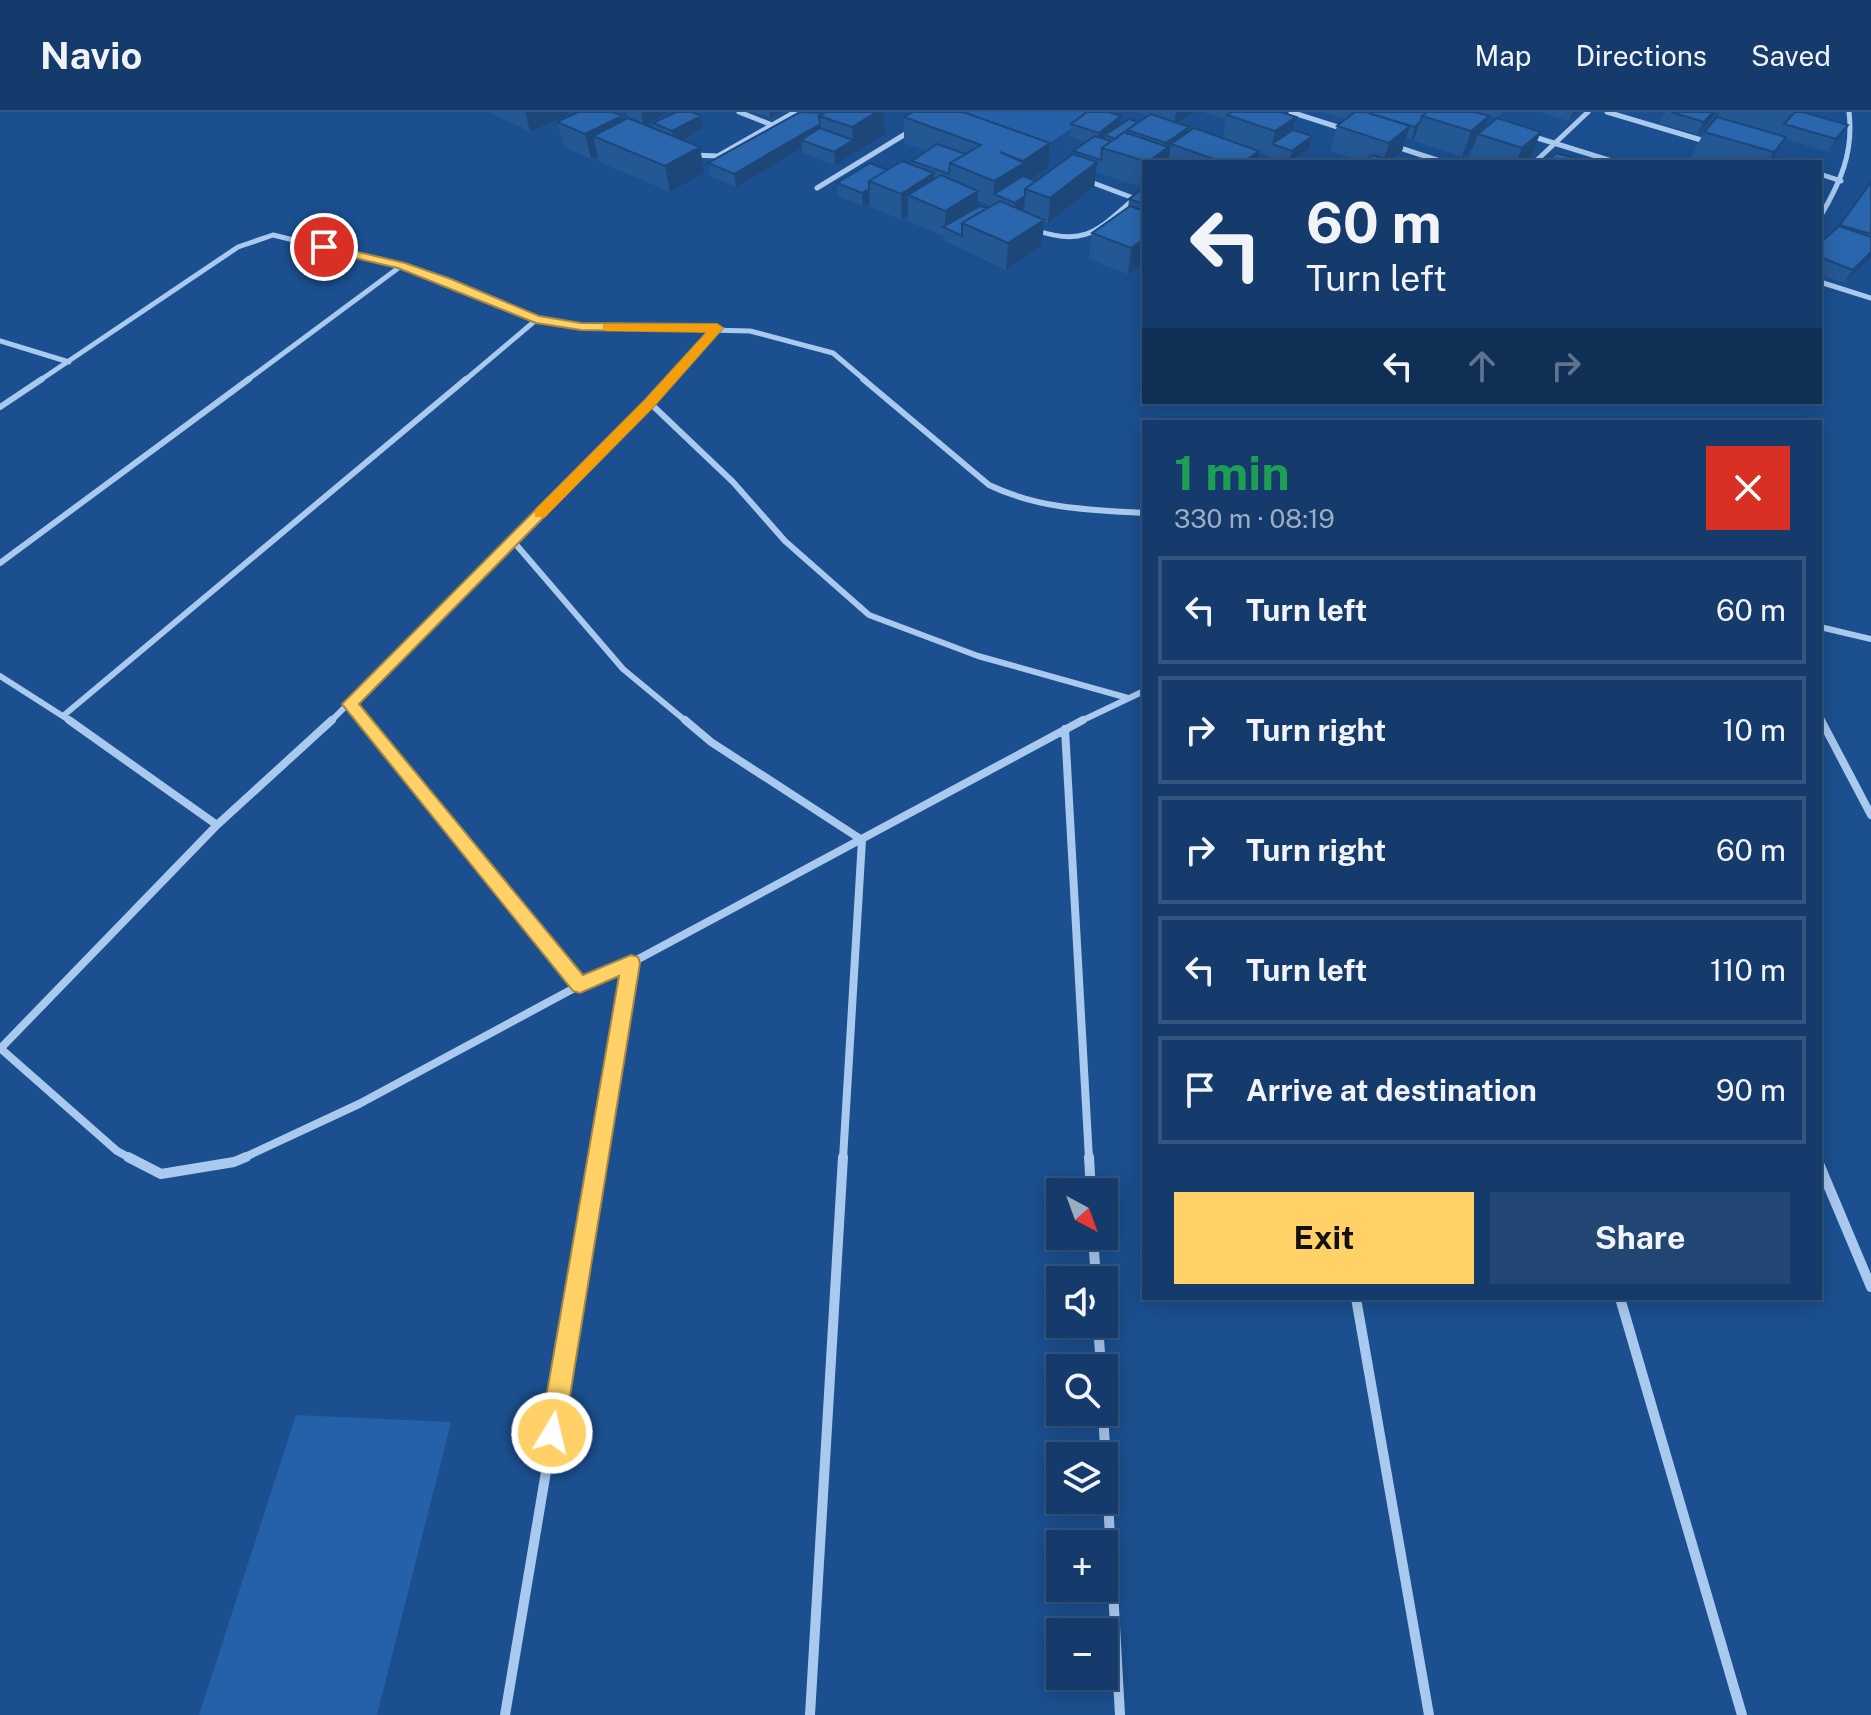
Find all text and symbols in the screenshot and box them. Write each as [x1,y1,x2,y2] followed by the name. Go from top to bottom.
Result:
[40,33,142,78] text: Navio
[1475,39,1531,72] text: Map
[1575,39,1707,72] text: Directions
[1751,39,1831,72] text: Saved
[1306,190,1442,256] text: 60 m
[1174,192,1278,296] icon: left
[290,213,358,281] pin
[302,225,346,269] icon: arrive
[1306,257,1447,299] text: Turn left
[1376,344,1420,388] icon: left
[1460,344,1504,388] icon: ahead
[1544,344,1588,388] icon: right
[1174,444,1290,501] text: 1 min
[1706,446,1790,530] button: close
[1174,503,1335,534] text: 330 m · 08:19
[1178,588,1222,632] icon: left
[1246,592,1367,628] text: Turn left
[1716,592,1786,628] text: 60 m
[1178,708,1222,752] icon: right
[1246,712,1386,748] text: Turn right
[1722,712,1786,748] text: 10 m
[1178,828,1222,872] icon: right
[1246,832,1386,868] text: Turn right
[1716,832,1786,868] text: 60 m
[1178,948,1222,992] icon: left
[1246,952,1367,988] text: Turn left
[1710,952,1786,988] text: 110 m
[1178,1068,1222,1112] icon: arrive
[1246,1072,1537,1108] text: Arrive at destination
[1716,1072,1786,1108] text: 90 m
[1046,1178,1118,1250] north arrow
[1046,1178,1118,1690] map controls
[1174,1192,1474,1284] button: Exit
[1490,1192,1790,1284] button: Share
[1046,1266,1118,1338] button: sound
[1046,1354,1118,1426] button: search
[510,1391,594,1475] position arrow
[1046,1442,1118,1514] button: layers
[1046,1530,1118,1602] button: +
[1046,1618,1118,1690] button: −

